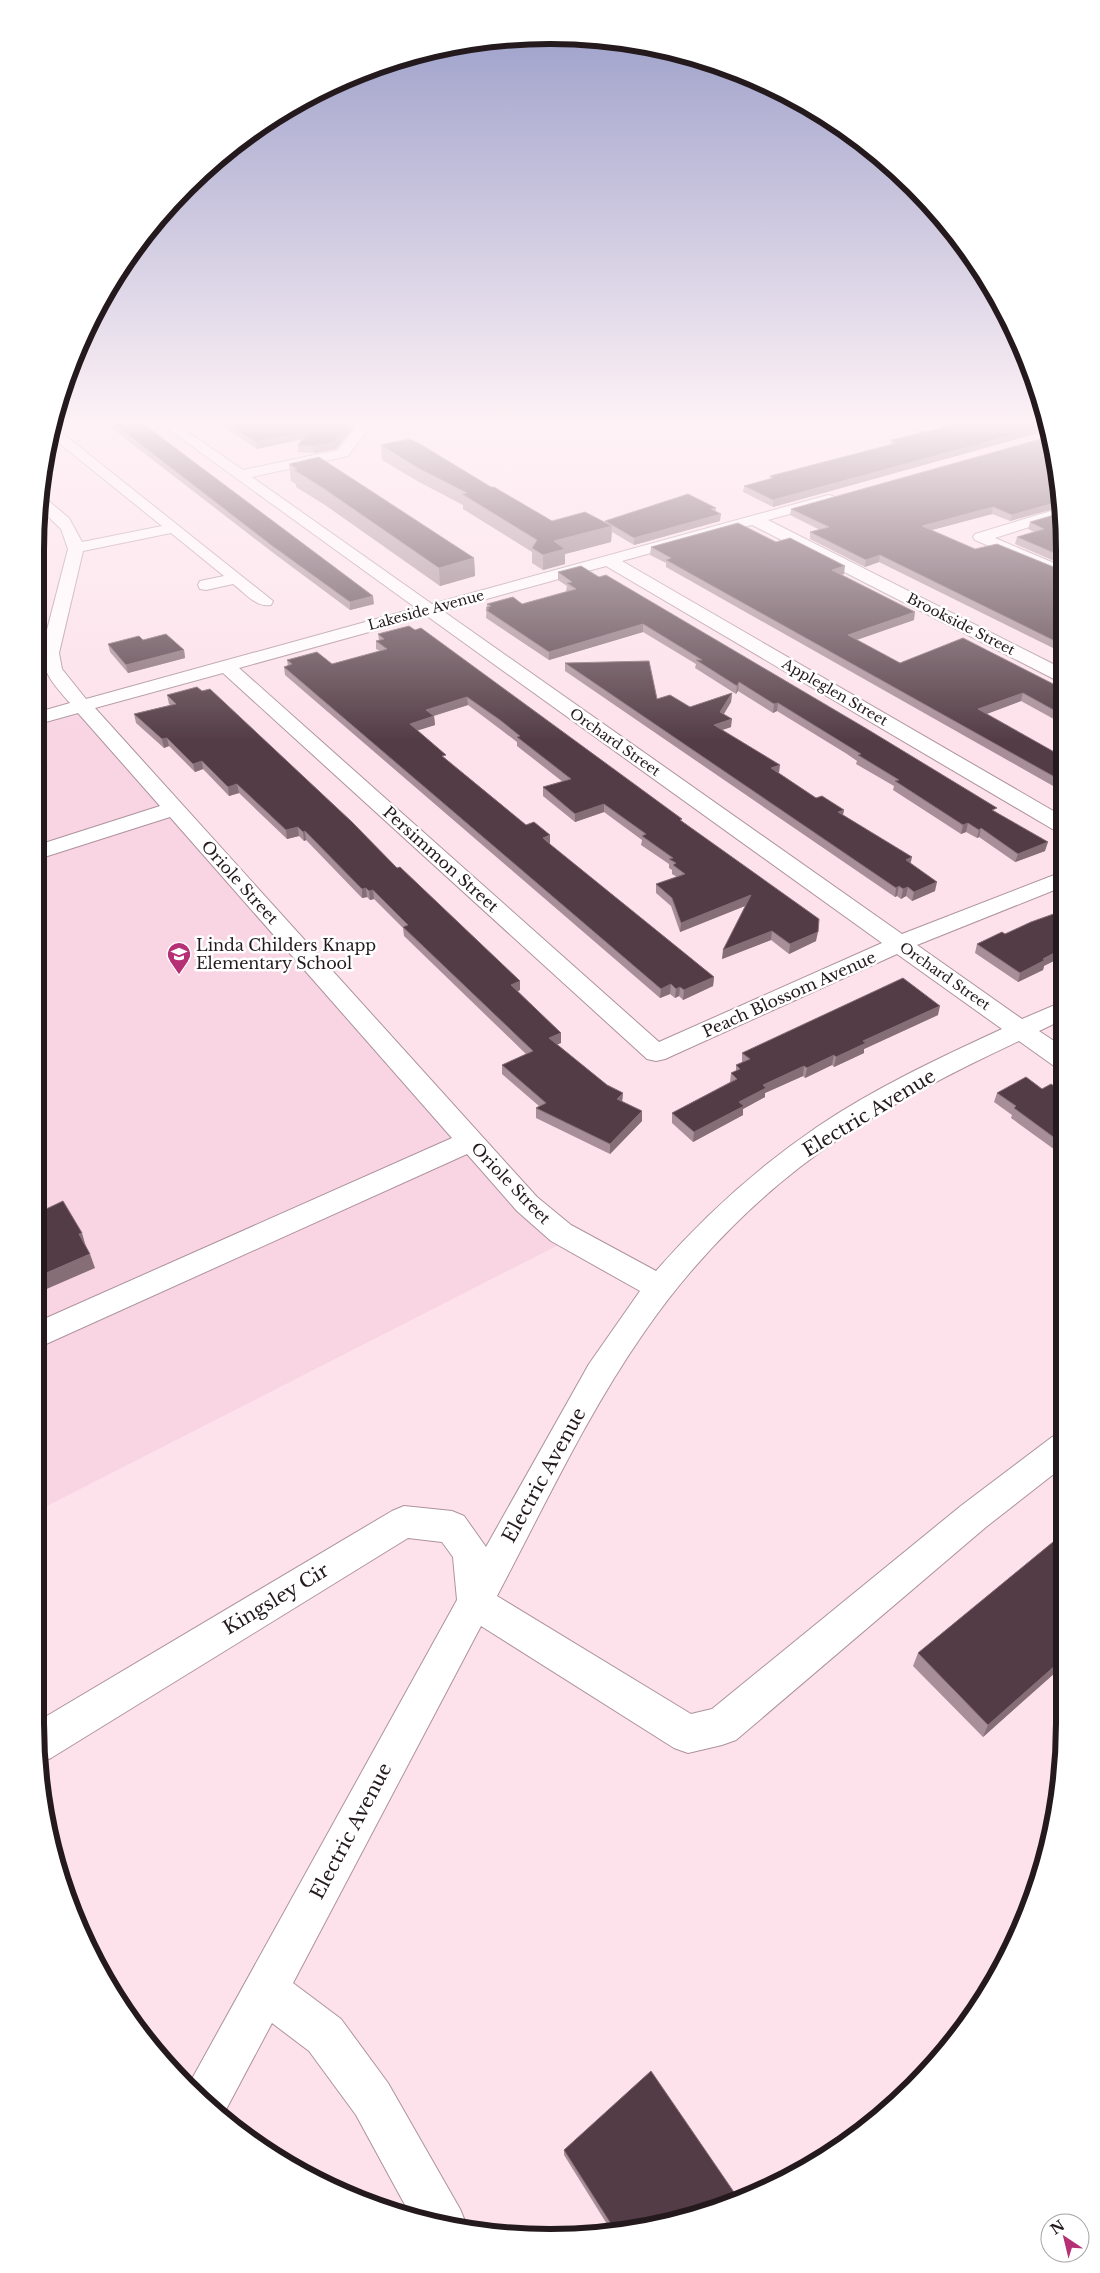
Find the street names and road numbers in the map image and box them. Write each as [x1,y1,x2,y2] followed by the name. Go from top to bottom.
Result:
[366,586,486,634] street label: Lakeside Avenue
[904,589,1019,659] street label: Brookside Street
[778,654,892,730] street label: Appleglen Street
[566,704,664,780] street label: Orchard Street
[379,802,503,916] street label: Persimmon Street
[197,836,283,928] street label: Oriole Street
[896,938,994,1014] street label: Orchard Street
[699,947,879,1041] street label: Peach Blossom Avenue
[798,1064,940,1162] street label: Electric Avenue
[467,1138,555,1228] street label: Oriole Street
[497,1403,591,1547] street label: Electric Avenue
[219,1558,333,1640] street label: Kingsley Cir
[305,1759,397,1903] street label: Electric Avenue

